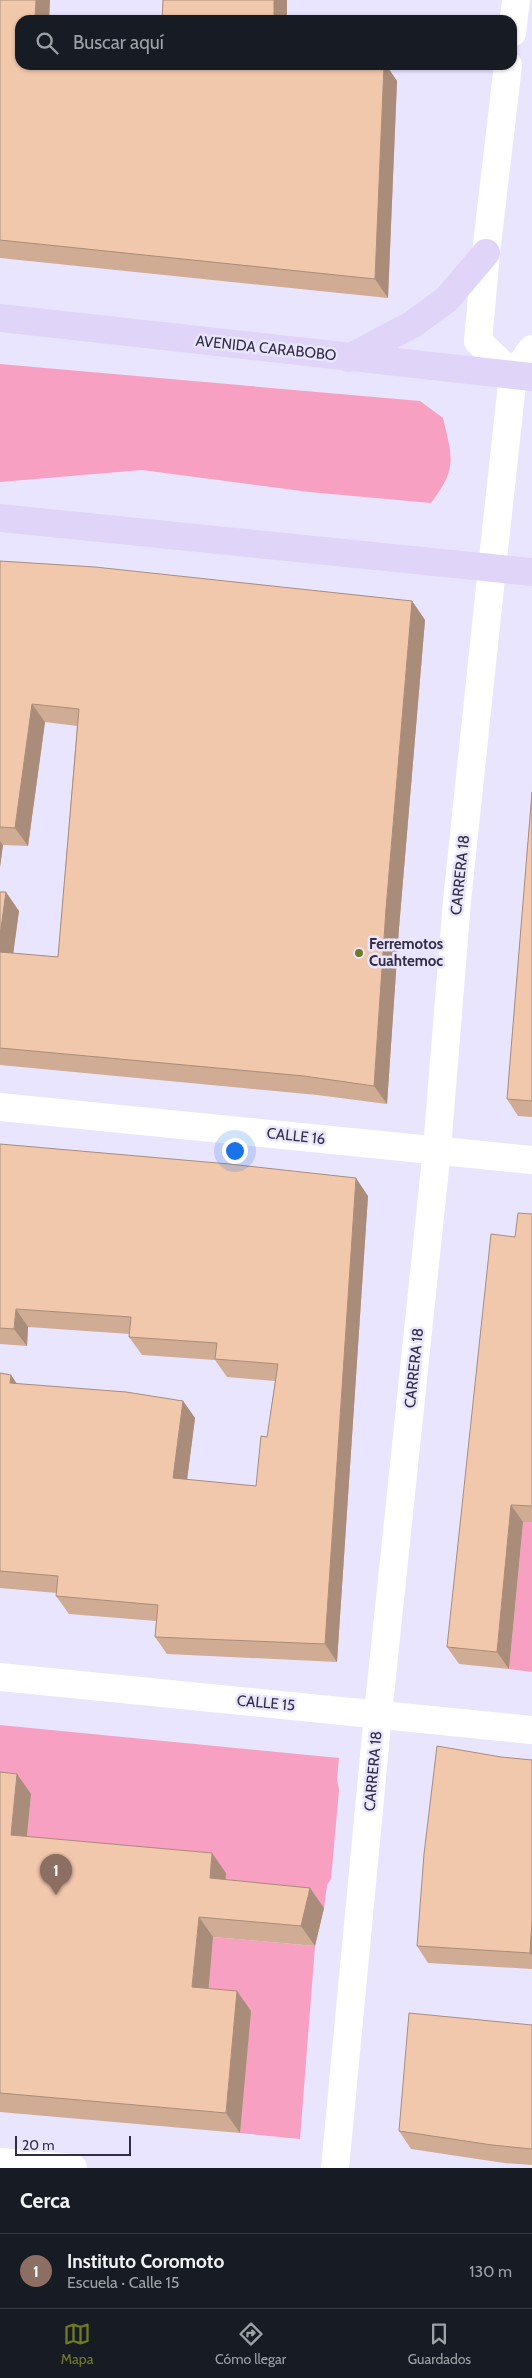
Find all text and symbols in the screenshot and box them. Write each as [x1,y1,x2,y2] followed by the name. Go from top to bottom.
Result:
[15,15,517,70] search box
[33,29,61,57] icon: search
[73,31,164,54] text: Buscar aquí
[195,332,337,364] street label: AVENIDA CARABOBO
[447,834,473,916] street label: CARRERA 18
[369,935,443,970] place label: Ferremotos Cuahtemoc
[353,947,365,959] marker: Ferremotos Cuahtemoc
[266,1124,326,1148] street label: CALLE 16
[222,1138,248,1164] your location
[401,1327,427,1409] street label: CARRERA 18
[236,1691,296,1715] street label: CALLE 15
[361,1730,385,1812] street label: CARRERA 18
[40,1854,72,1895] pin: 1
[15,2133,131,2156] scale bar
[22,2136,55,2154] text: 20 m
[20,2188,70,2213] text: Cerca
[67,2250,224,2273] text: Instituto Coromoto
[33,2262,39,2281] text: 1
[469,2262,512,2281] text: 130 m
[67,2273,179,2292] text: Escuela · Calle 15
[61,2320,93,2368] tab: Mapa
[215,2320,286,2368] tab: Cómo llegar
[408,2320,471,2368] tab: Guardados

